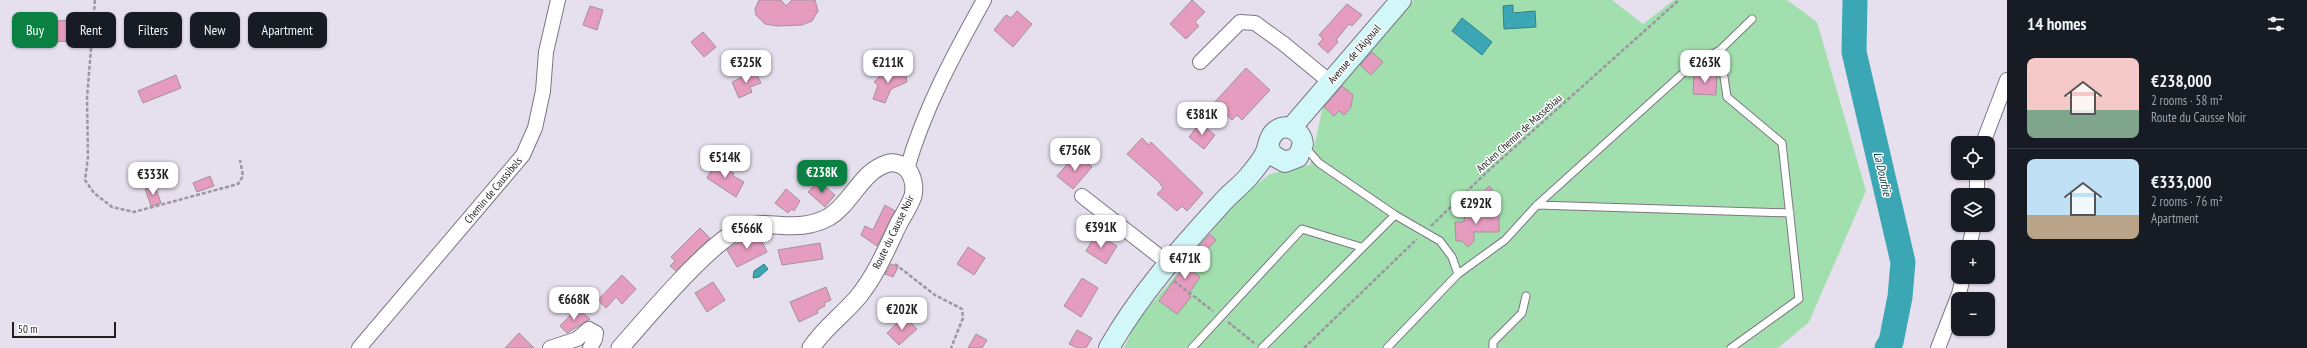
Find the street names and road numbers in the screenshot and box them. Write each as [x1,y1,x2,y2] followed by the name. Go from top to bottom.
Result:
[1324,21,1384,87] street label: Avenue de l'Aigoual
[1473,91,1565,175] street label: Ancien Chemin de Massebiau
[461,154,525,226] street label: Chemin de Caussibols
[869,193,917,271] street label: Route du Causse Noir

